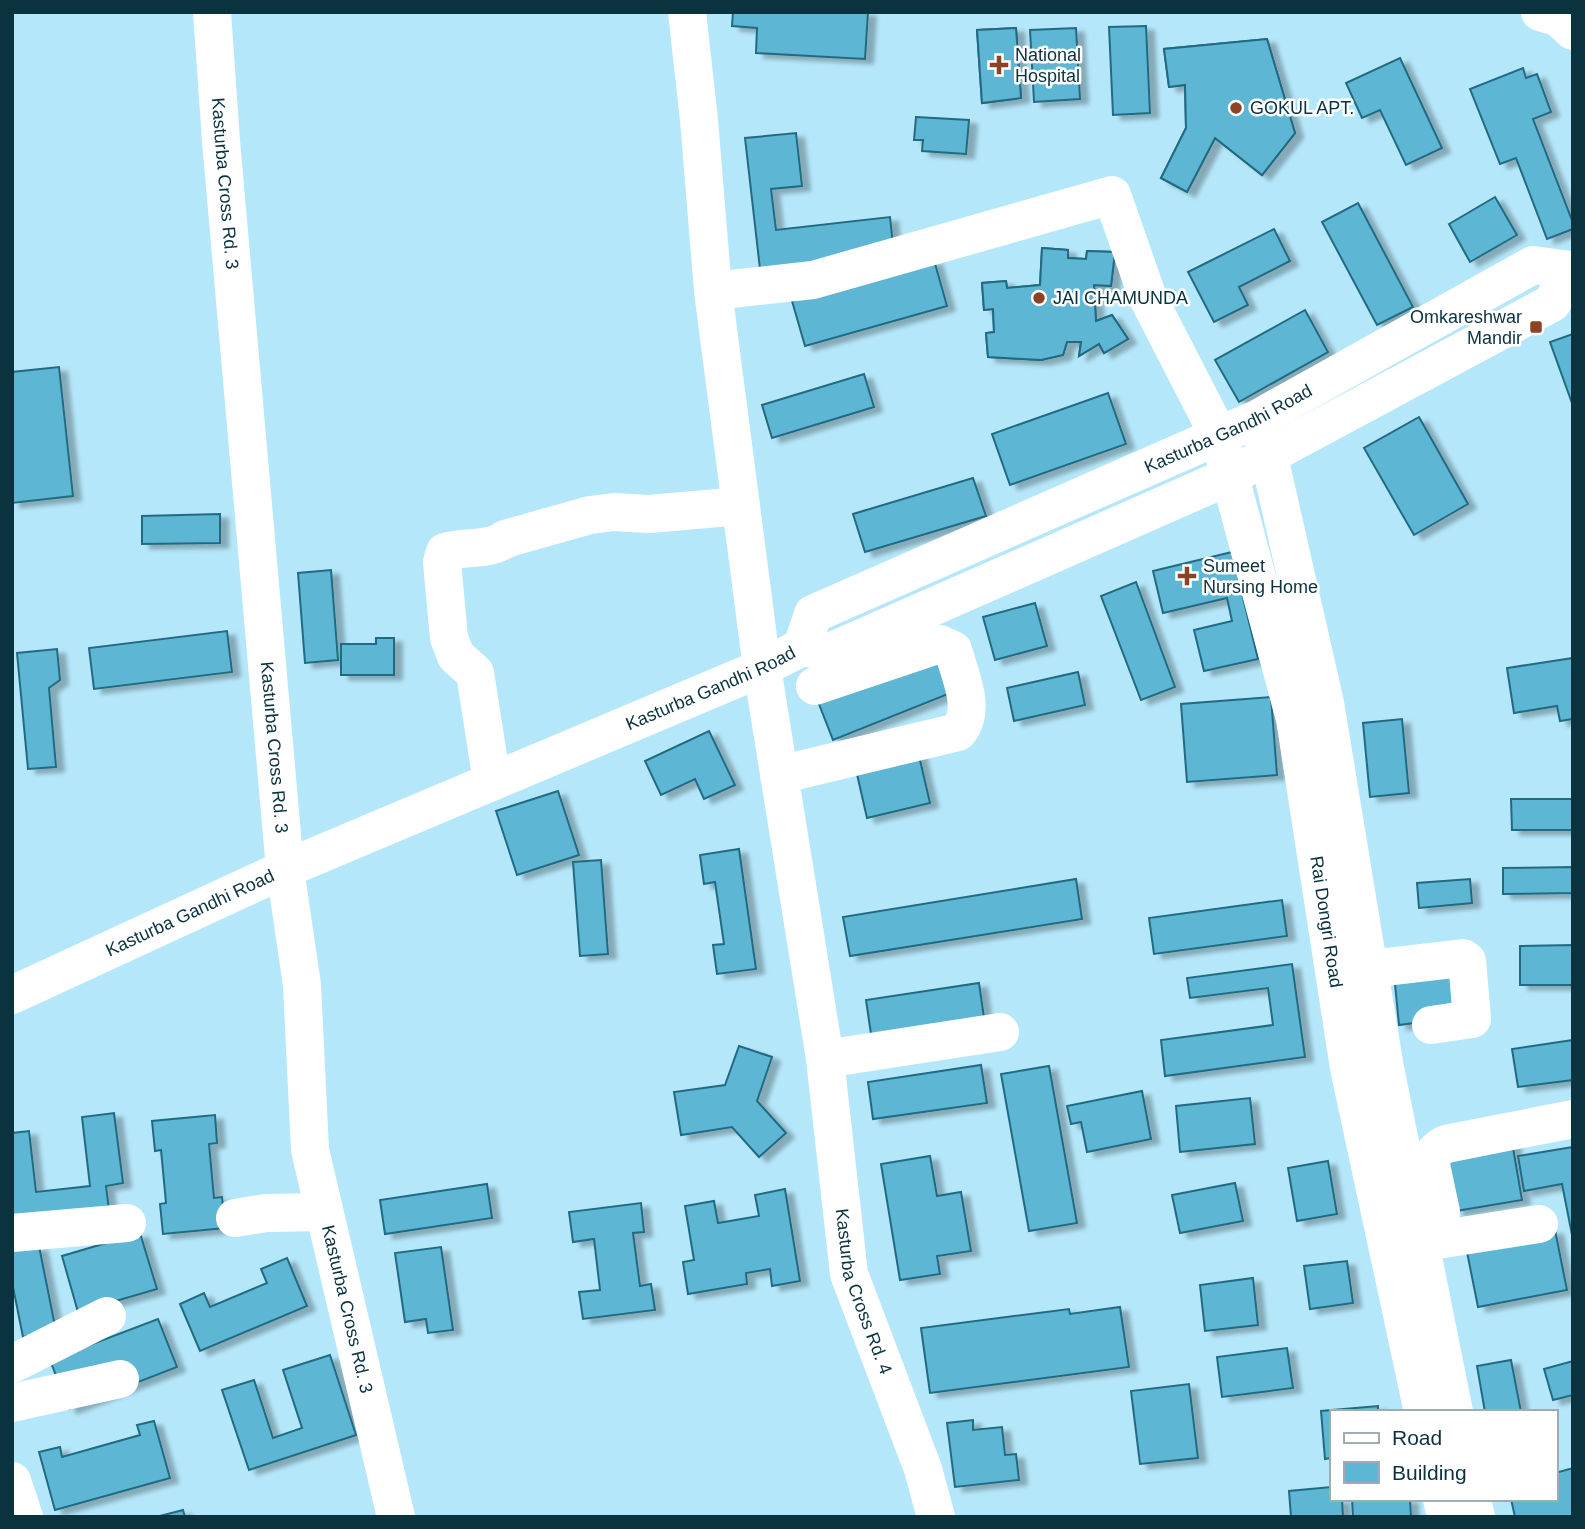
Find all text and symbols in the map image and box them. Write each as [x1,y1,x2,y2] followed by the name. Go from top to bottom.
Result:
[1015,45,1081,86] place label: National Hospital
[989,55,1009,75] marker: National Hospital
[208,97,242,270] street label: Kasturba Cross Rd. 3
[1250,98,1354,118] place label: GOKUL APT.
[1228,100,1244,116] marker: GOKUL APT.
[1053,288,1188,308] place label: JAI CHAMUNDA
[1031,290,1047,306] marker: JAI CHAMUNDA
[1410,307,1522,348] place label: Omkareshwar Mandir
[1528,319,1544,335] marker: Omkareshwar Mandir
[1141,380,1316,477] street label: Kasturba Gandhi Road
[1203,556,1318,597] place label: Sumeet Nursing Home
[1177,566,1197,586] marker: Sumeet Nursing Home
[623,642,799,734] street label: Kasturba Gandhi Road
[257,661,292,834] street label: Kasturba Cross Rd. 3
[1306,854,1346,989] street label: Rai Dongri Road
[103,865,277,960] street label: Kasturba Gandhi Road
[832,1207,896,1377] street label: Kasturba Cross Rd. 4
[318,1223,377,1395] street label: Kasturba Cross Rd. 3
[1330,1410,1557,1501] legend
[1392,1426,1442,1449] text: Road
[1392,1461,1467,1484] text: Building

